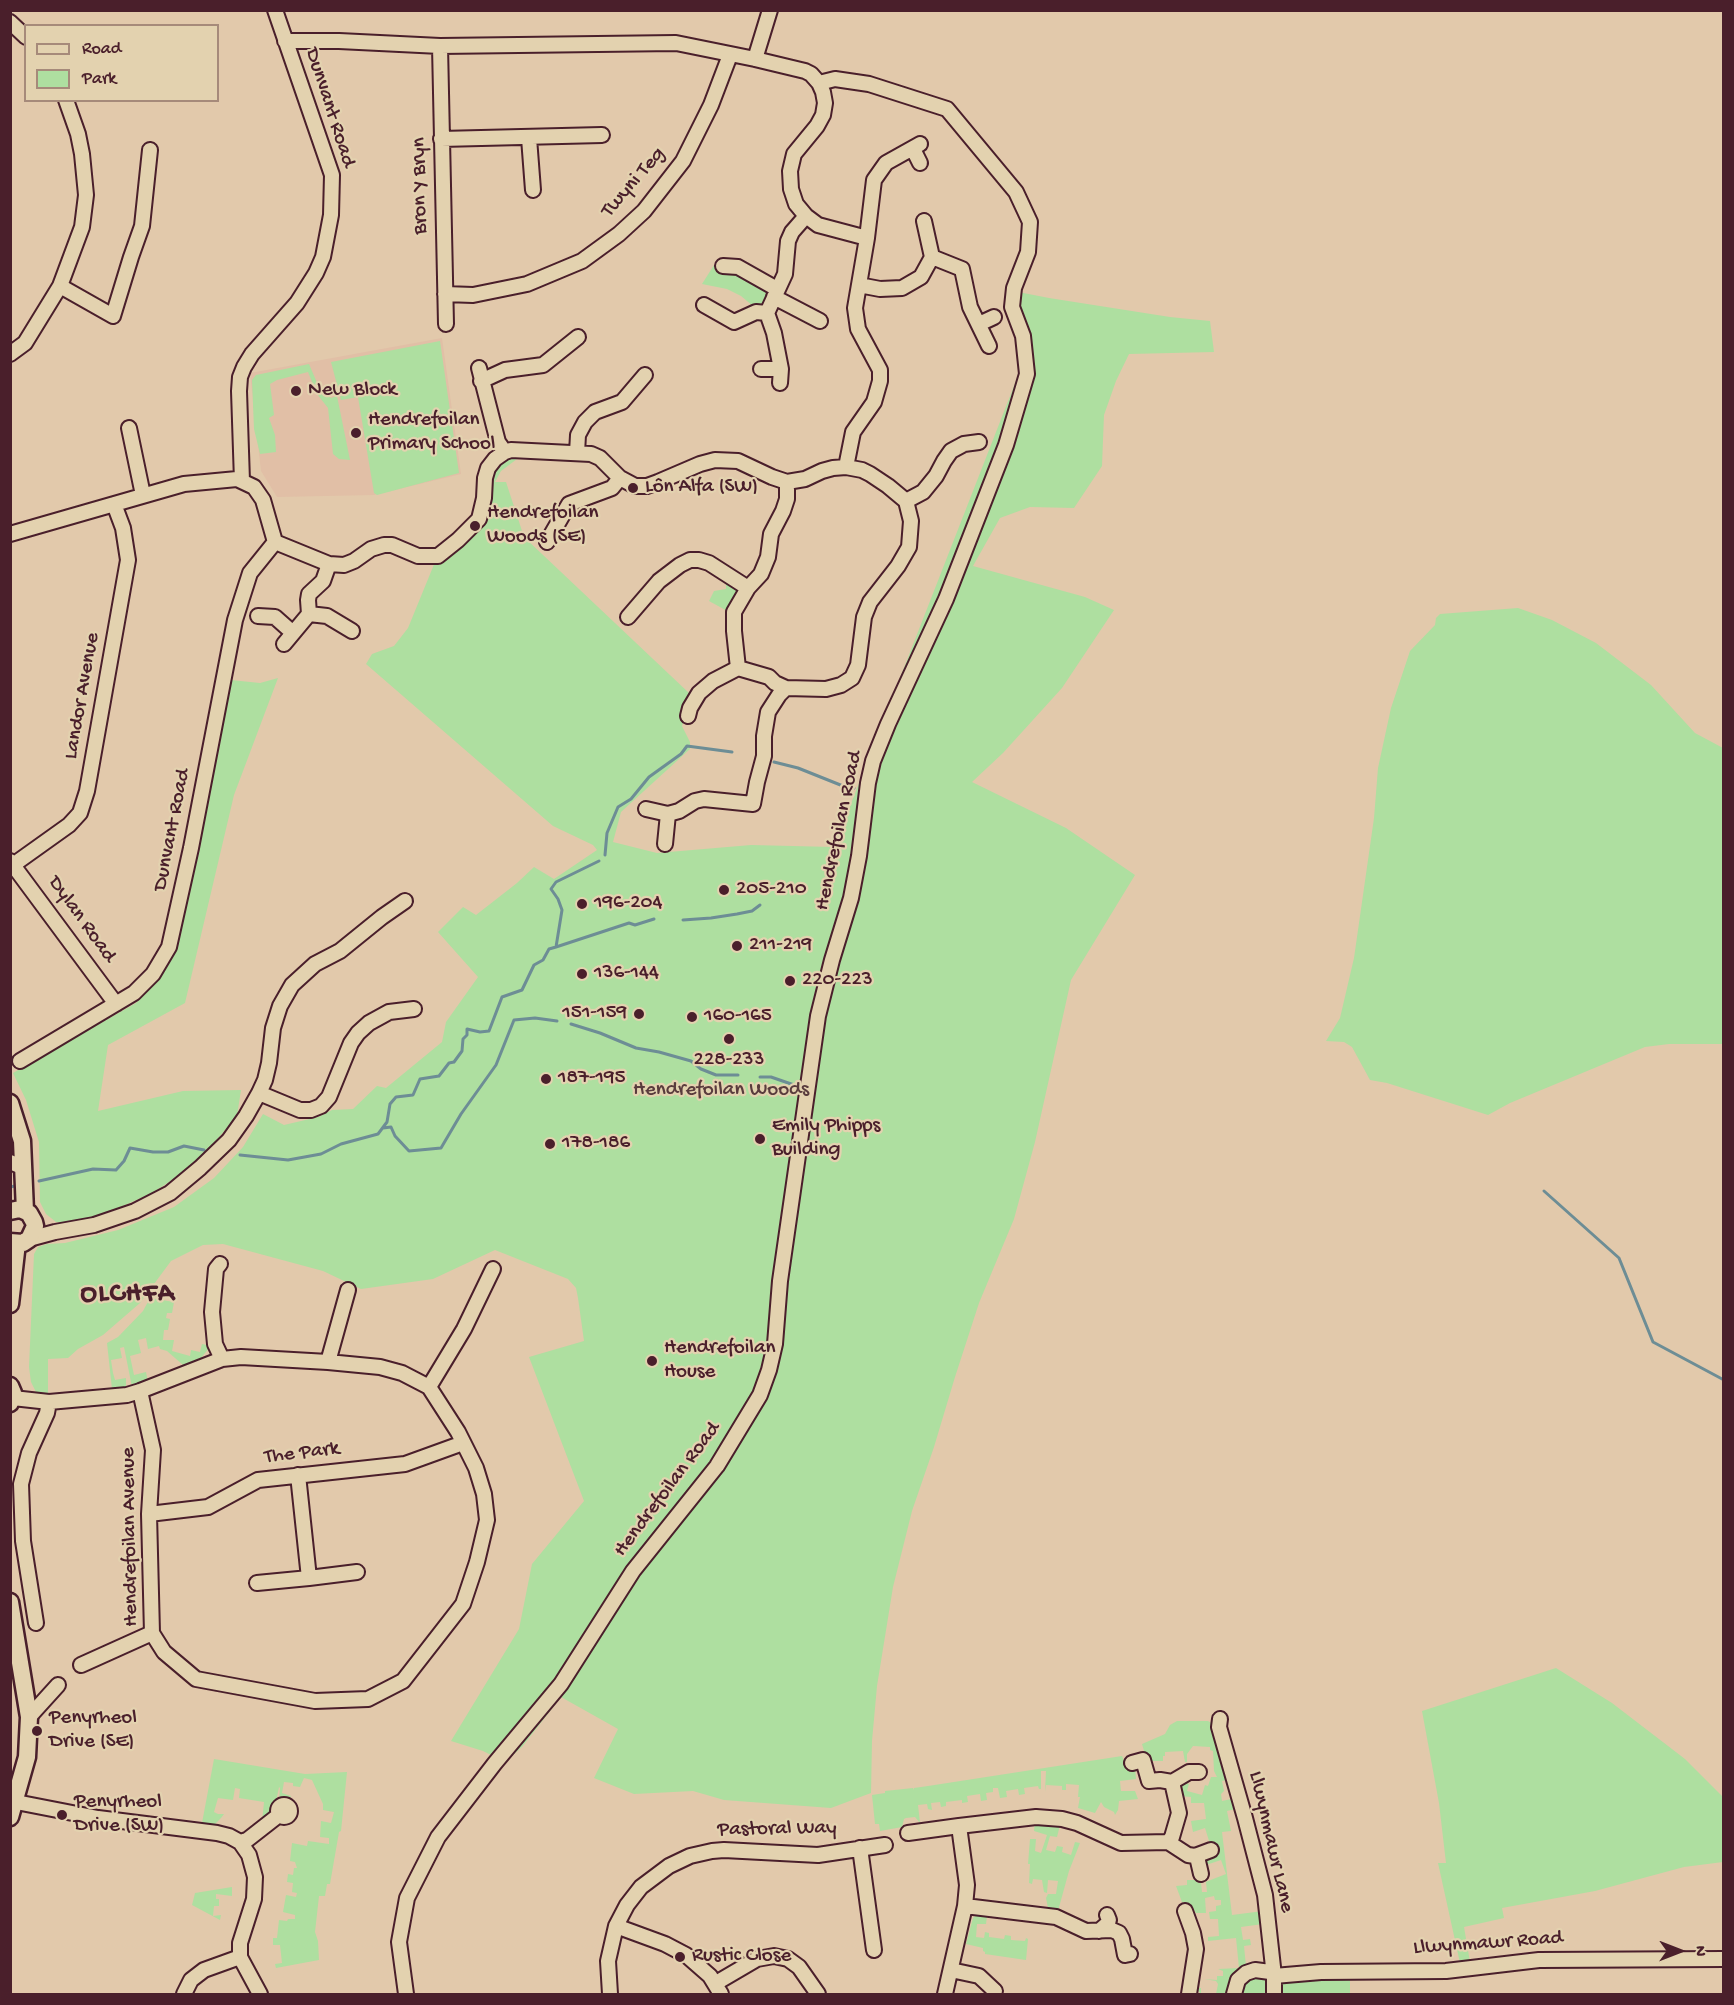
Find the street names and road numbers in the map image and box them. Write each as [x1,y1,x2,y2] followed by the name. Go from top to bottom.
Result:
[298,45,360,171] street label: Dunvant Road
[408,137,434,235] street label: Bron Y Bryn
[597,143,671,223] street label: Twyni Teg
[59,631,107,761] street label: Landor Avenue
[811,749,869,913] street label: Hendrefoilan Road
[149,767,197,893] street label: Dunvant Road
[41,872,121,968] street label: Dylan Road
[609,1418,727,1562] street label: Hendrefoilan Road
[263,1437,341,1471] street label: The Park
[117,1447,145,1627] street label: Hendrefoilan Avenue
[1241,1769,1299,1915] street label: Llwynmawr Lane
[717,1816,837,1844] street label: Pastoral Way
[1412,1926,1564,1962] street label: Llwynmawr Road

